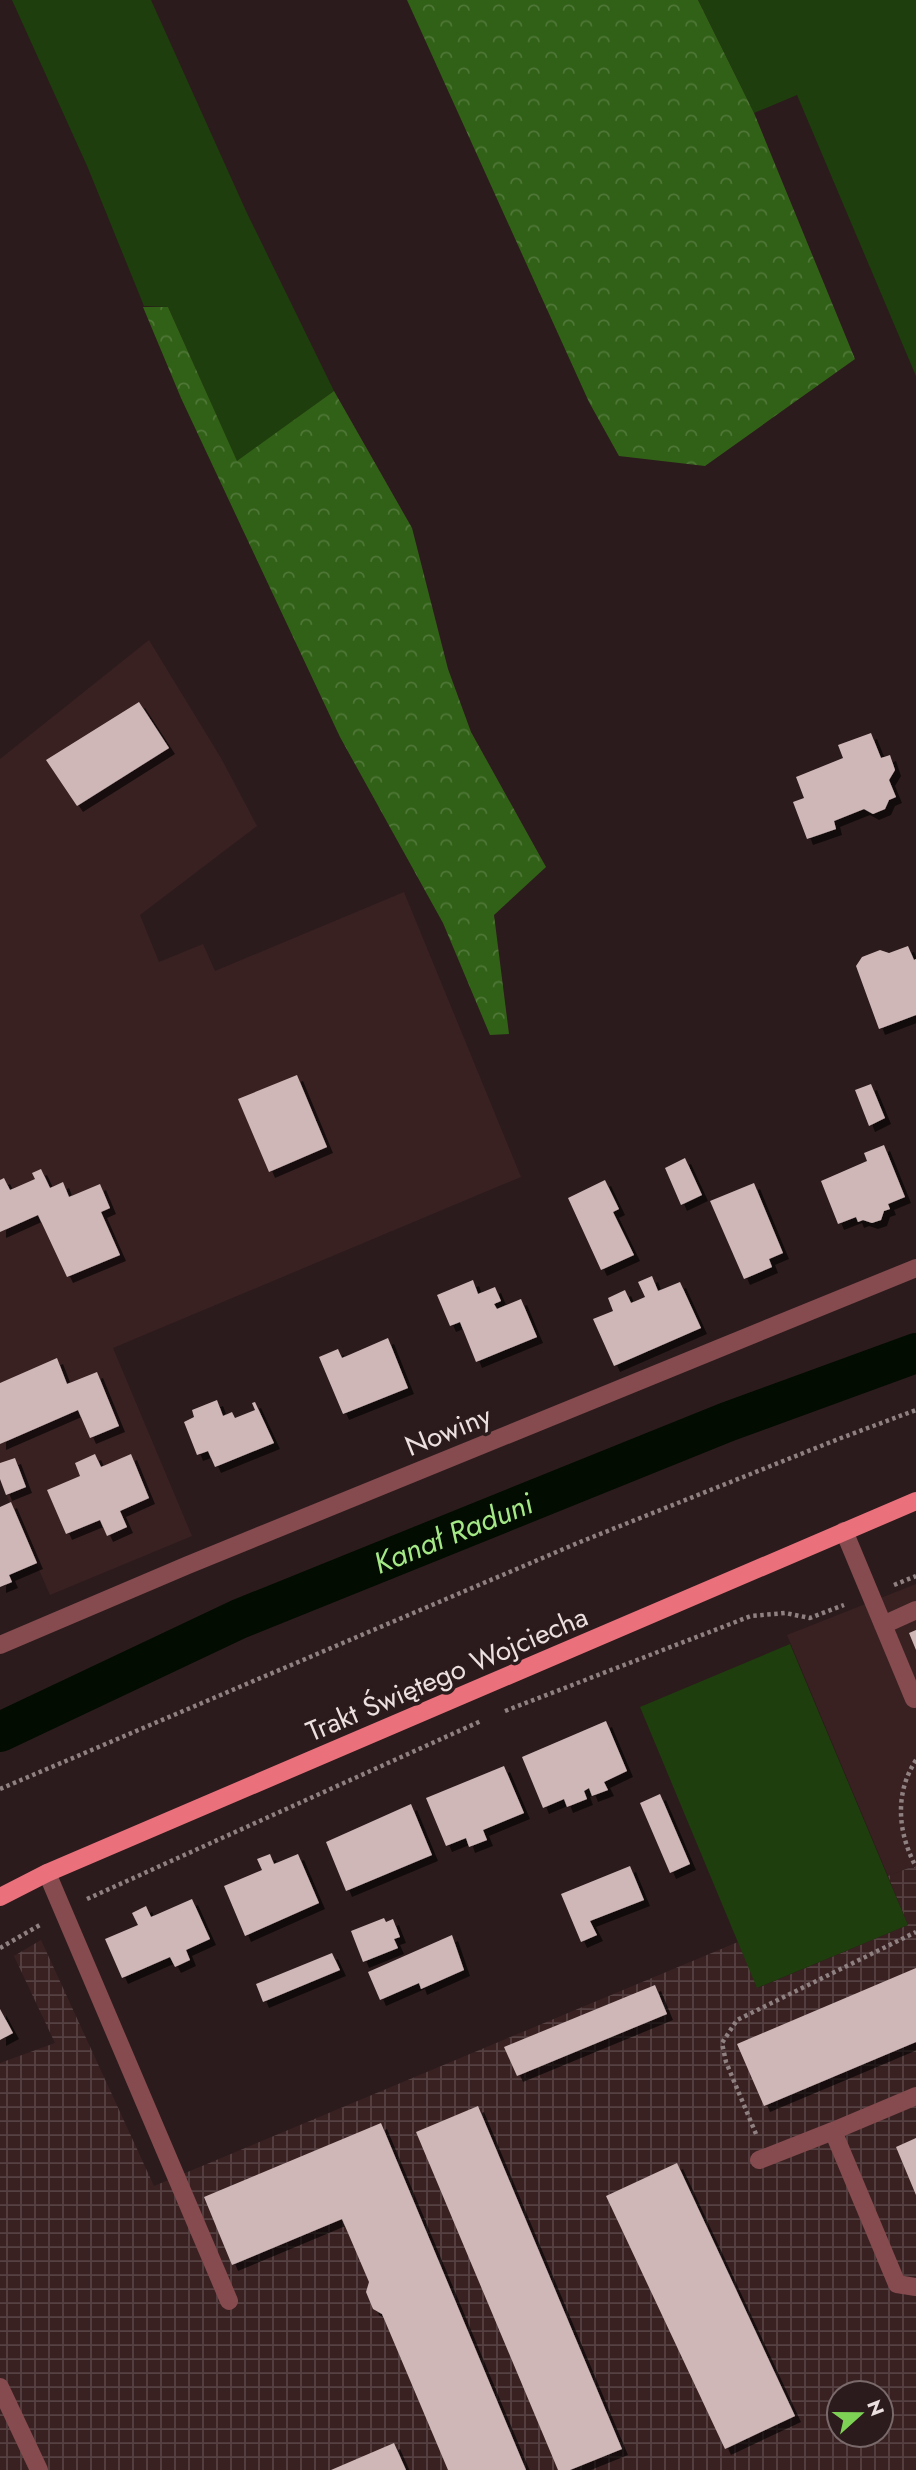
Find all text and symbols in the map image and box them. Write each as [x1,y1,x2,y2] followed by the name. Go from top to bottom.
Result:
[399,1395,498,1467] street label: Nowiny
[367,1481,539,1584] water label: Kanał Raduni
[300,1596,594,1752] street label: Trakt Świętego Wojciecha
[825,2379,895,2449] north arrow
[860,2396,891,2420] text: N

